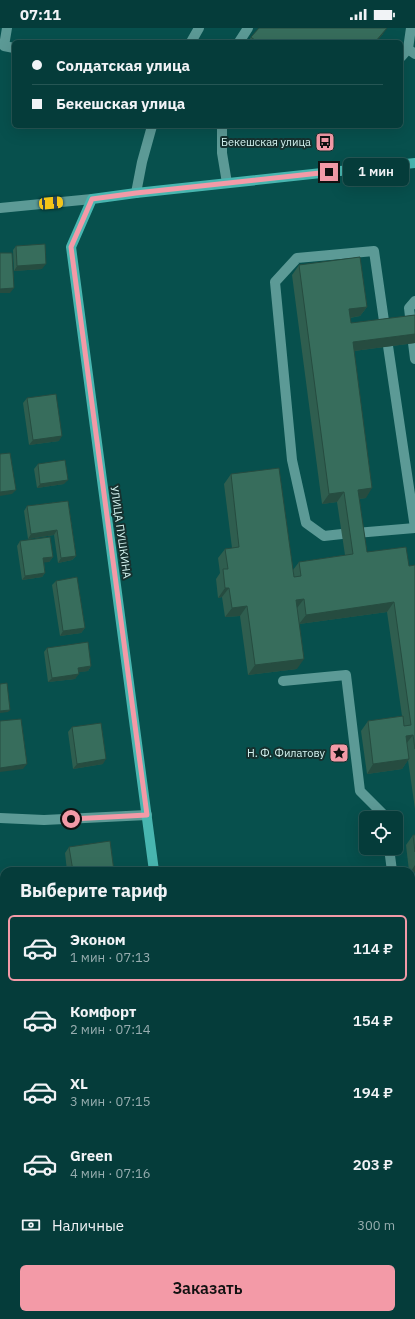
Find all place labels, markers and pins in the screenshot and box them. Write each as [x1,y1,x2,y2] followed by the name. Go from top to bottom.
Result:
[314,131,336,153] bus stop icon: Бекешская улица
[221,135,311,149] place label: Бекешская улица
[328,742,350,764] place icon: Н. Ф. Филатову
[247,746,325,760] place label: Н. Ф. Филатову

